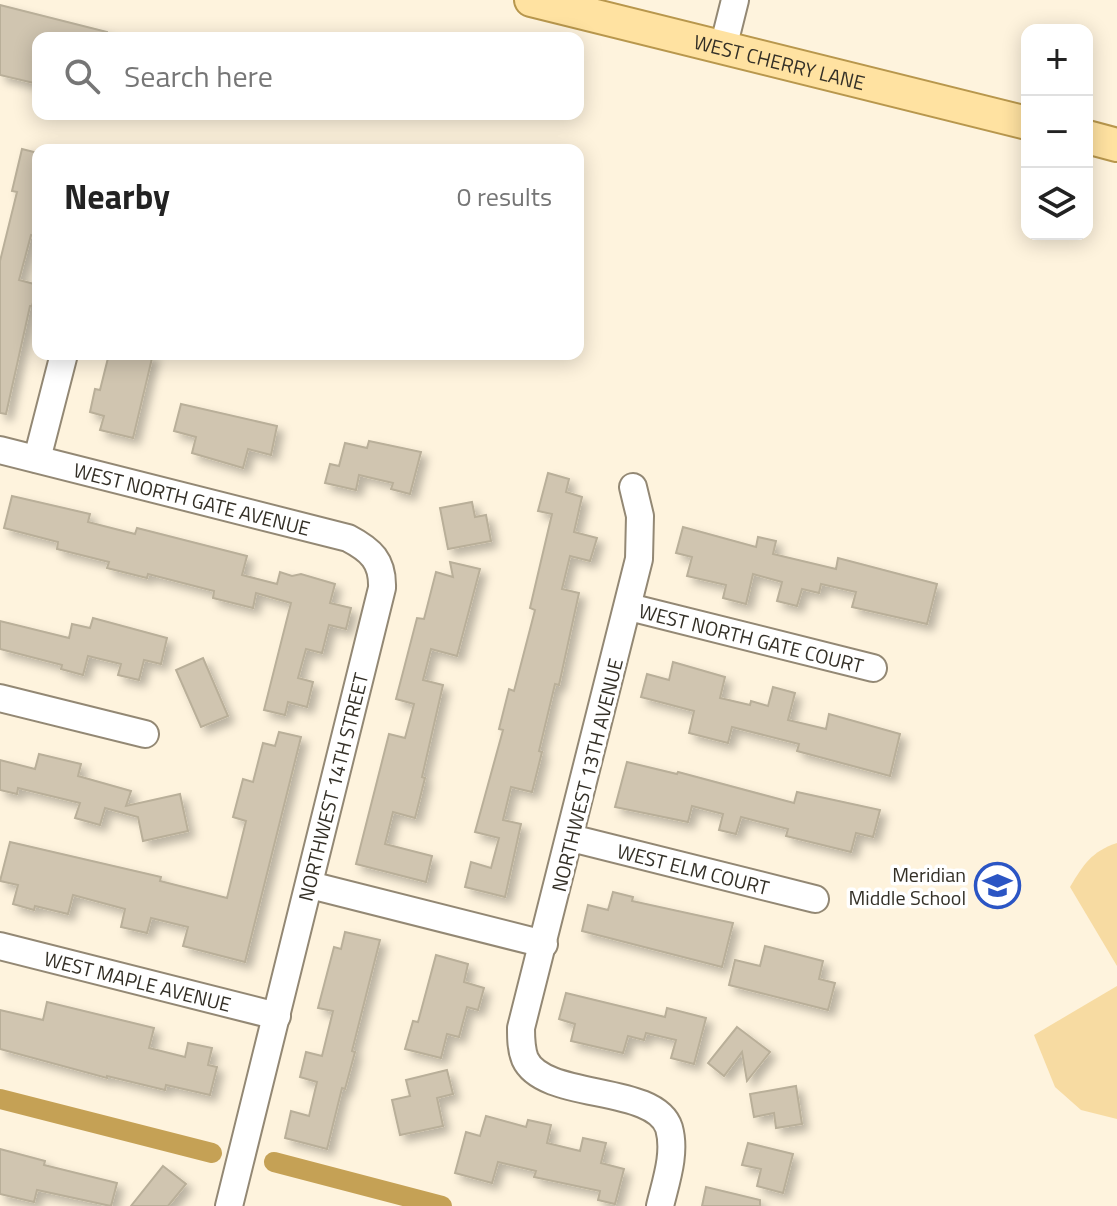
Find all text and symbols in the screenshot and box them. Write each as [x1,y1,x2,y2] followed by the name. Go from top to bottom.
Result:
[1021,24,1093,240] map controls
[1021,24,1093,96] button: +
[691,25,868,98] street label: WEST CHERRY LANE
[32,32,584,120] search box
[124,53,273,99] text: Search here
[60,54,104,98] icon: search
[1021,96,1093,168] button: −
[1021,168,1093,240] button: layers
[64,170,170,222] text: Nearby
[457,177,552,216] text: 0 results
[71,454,313,543] street label: WEST NORTH GATE AVENUE
[636,595,867,681] street label: WEST NORTH GATE COURT
[543,655,631,895] street label: NORTHWEST 13TH AVENUE
[290,669,377,905] street label: NORTHWEST 14TH STREET
[614,835,773,903] street label: WEST ELM COURT
[849,859,966,913] place label: Meridian Middle School
[973,861,1021,909] school or university icon: Meridian Middle School
[41,942,234,1019] street label: WEST MAPLE AVENUE

